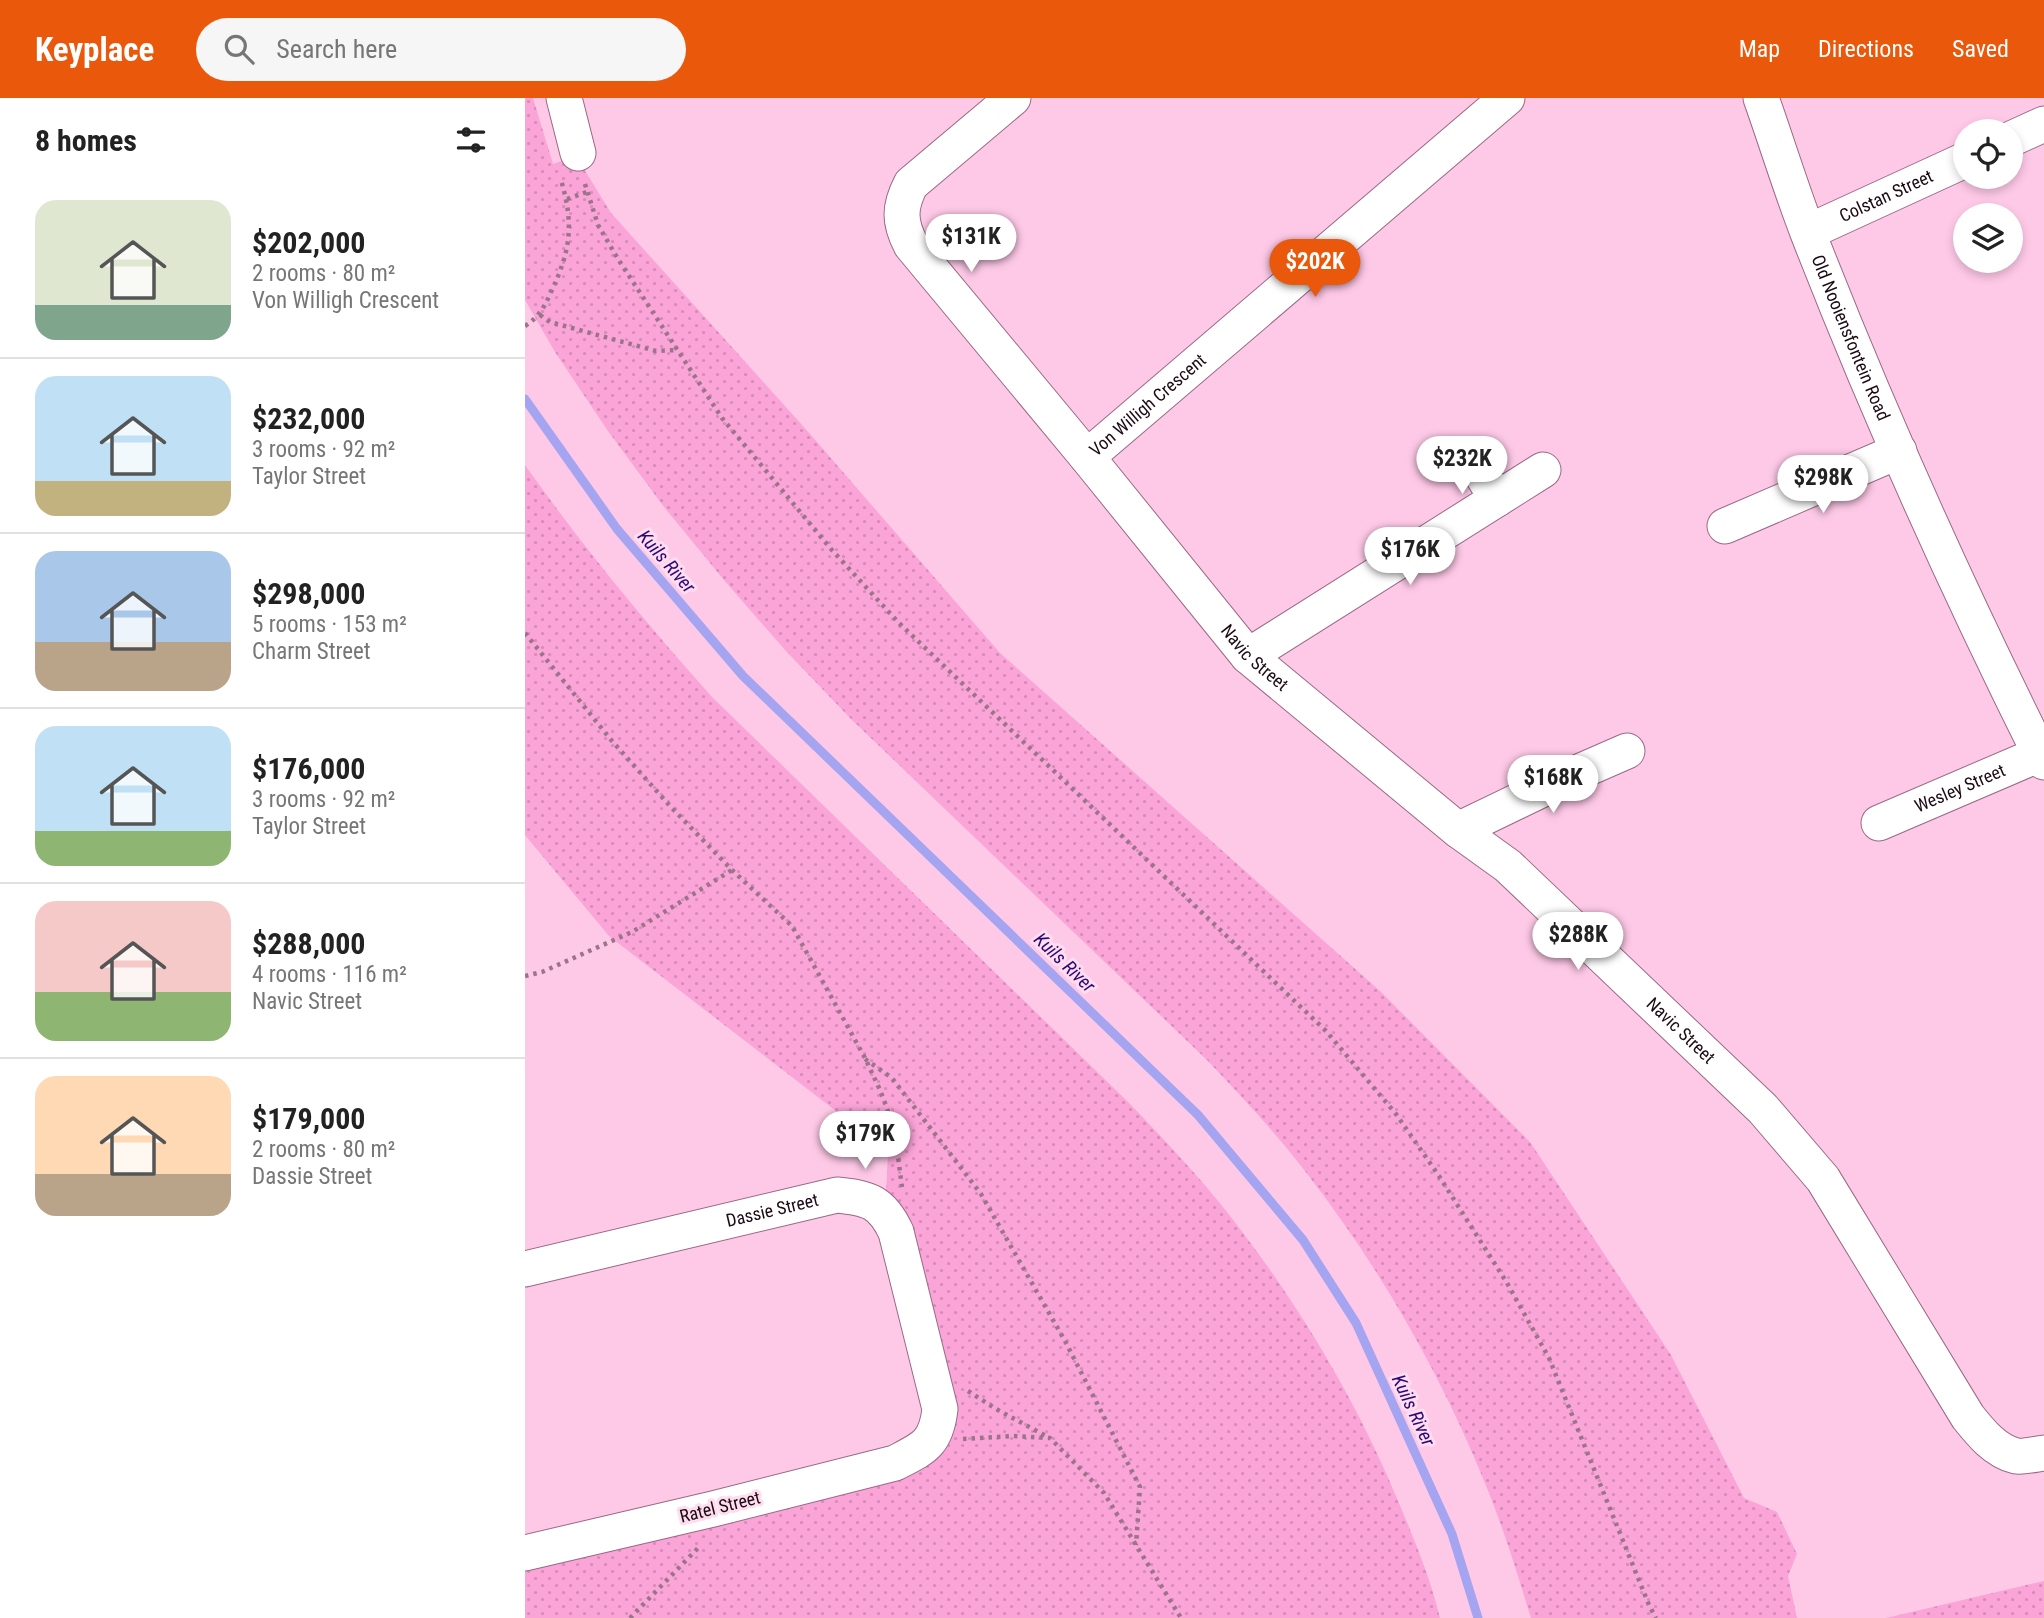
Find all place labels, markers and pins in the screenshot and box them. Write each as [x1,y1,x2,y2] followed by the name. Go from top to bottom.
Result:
[922,214,1020,274] pin: $131K
[1266,240,1364,299] pin: $202K
[1413,436,1511,496] pin: $232K
[1774,456,1872,515] pin: $298K
[1361,528,1459,587] pin: $176K
[1504,756,1602,815] pin: $168K
[1529,912,1627,972] pin: $288K
[816,1112,914,1171] pin: $179K

